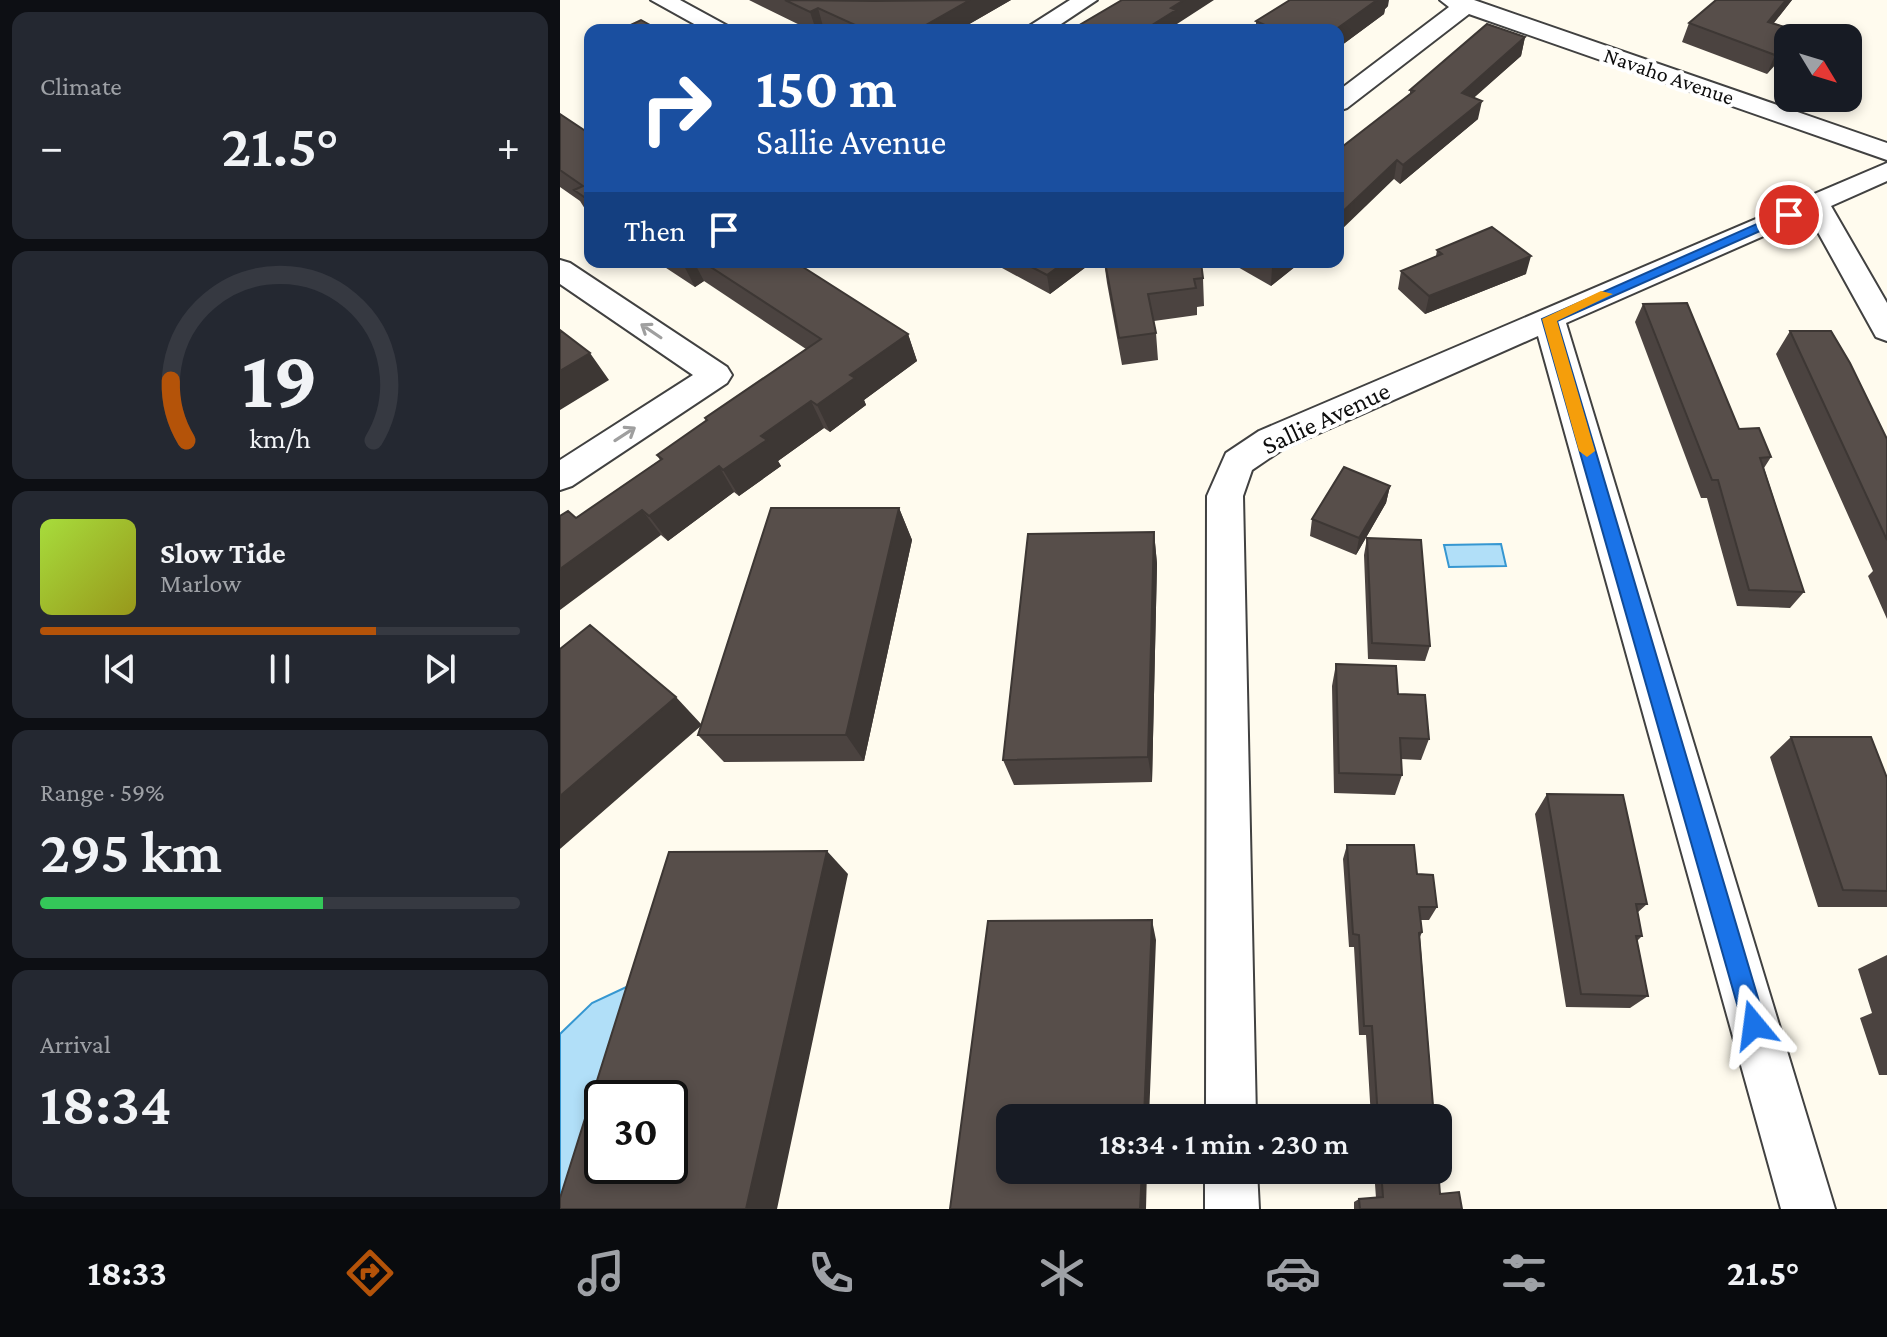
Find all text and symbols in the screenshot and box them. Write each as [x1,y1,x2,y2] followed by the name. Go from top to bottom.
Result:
[1774,24,1862,112] north arrow
[1774,24,1862,112] map controls
[1601,42,1737,110] street label: Navaho Avenue
[624,56,728,160] icon: right
[756,57,897,119] text: 150 m
[40,72,122,101] text: Climate
[221,112,339,179] text: 21.5°
[40,122,63,170] text: −
[497,122,520,170] text: +
[756,122,946,162] text: Sallie Avenue
[1755,181,1823,249] pin
[1767,193,1811,237] icon: arrive
[702,208,746,252] icon: arrive
[624,214,686,247] text: Then
[640,323,663,339] one-way arrow
[242,332,318,425] text: 19
[1258,376,1394,460] street label: Sallie Avenue
[249,422,311,454] text: km/h
[614,426,636,442] one-way arrow
[160,536,286,569] text: Slow Tide
[160,569,241,598] text: Marlow
[98,647,142,691] icon: previous
[258,647,302,691] icon: pause
[418,647,462,691] icon: next
[40,778,164,807] text: Range · 59%
[40,818,222,885] text: 295 km
[1712,983,1796,1067] position arrow
[40,1030,111,1059] text: Arrival
[40,1070,172,1137] text: 18:34
[584,1080,688,1184] speed limit sign: 30
[1099,1127,1349,1160] text: 18:34 · 1 min · 230 m
[342,1245,398,1301] icon: directions
[573,1245,629,1301] icon: music
[803,1245,859,1301] icon: phone
[1034,1245,1090,1301] icon: climate
[1265,1245,1321,1301] icon: car
[1496,1245,1552,1301] icon: filters
[87,1253,167,1293] text: 18:33
[1727,1253,1800,1293] text: 21.5°

